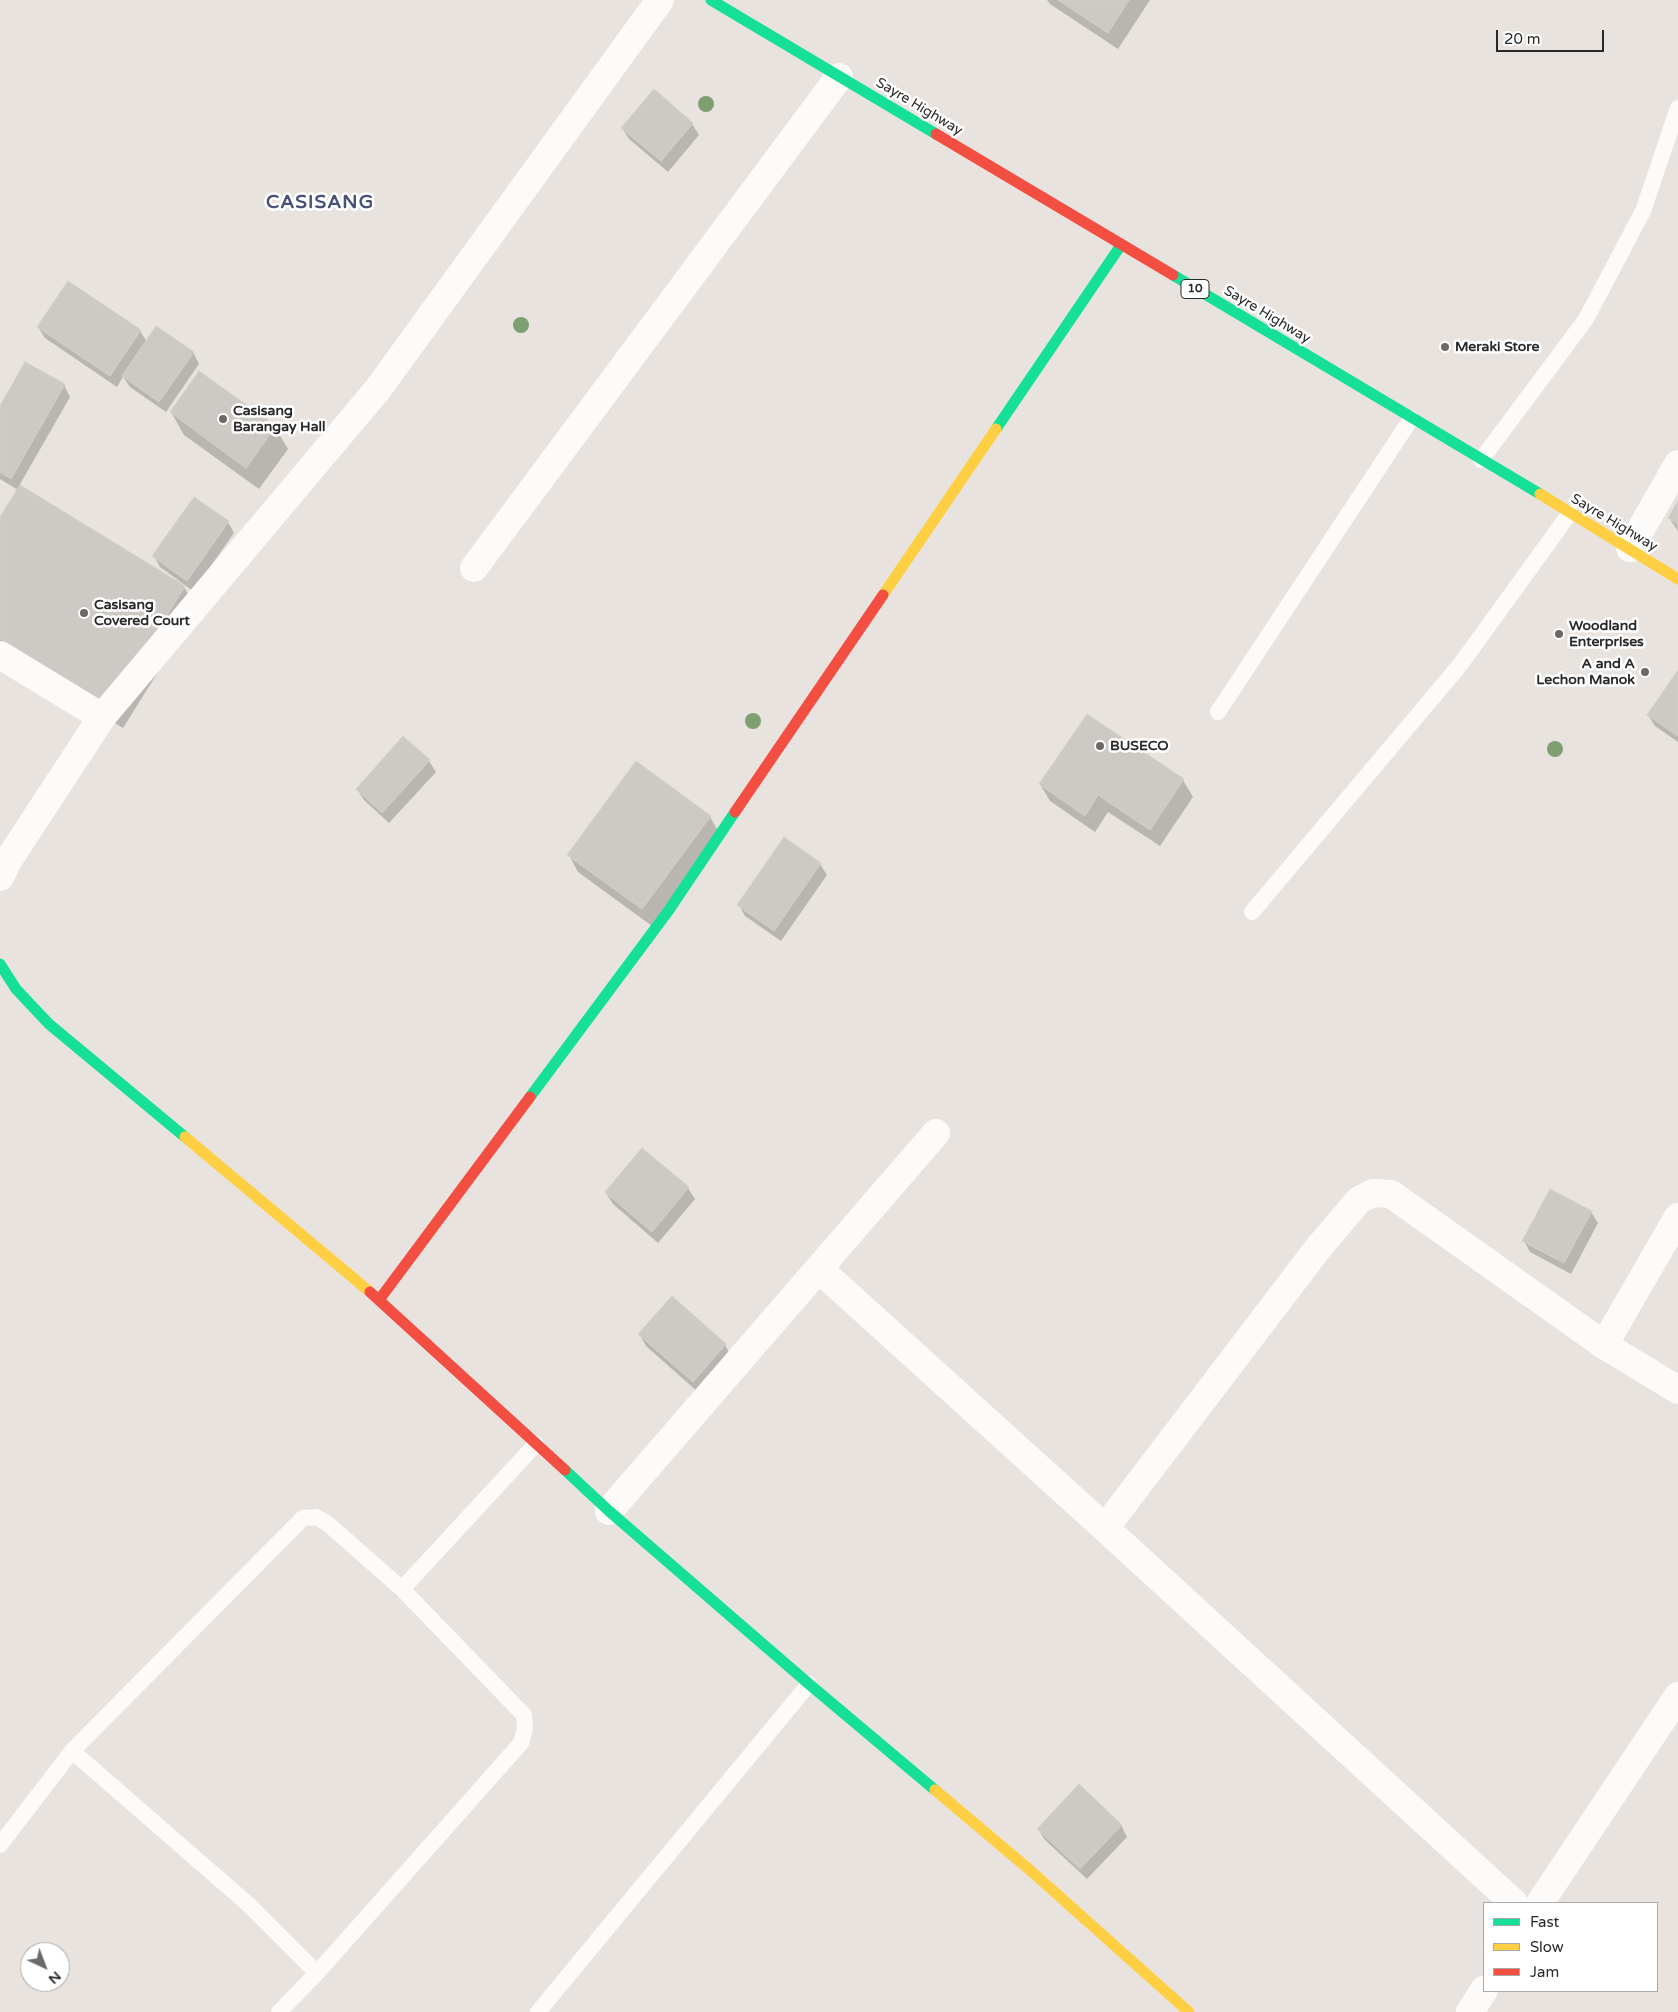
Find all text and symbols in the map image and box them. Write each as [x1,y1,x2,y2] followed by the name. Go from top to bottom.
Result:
[1498,20,1606,52] scale bar
[1504,30,1541,48] text: 20 m
[873,75,965,139] street label: Sayre Highway
[265,192,375,214] district label: CASISANG
[1181,280,1209,298] road number: 10
[1221,283,1313,347] street label: Sayre Highway
[1455,339,1539,355] place label: Meraki Store
[1439,341,1451,353] marker: Meraki Store
[233,403,325,436] place label: Casisang Barangay Hall
[217,413,229,425] marker: Casisang Barangay Hall
[1568,491,1660,555] street label: Sayre Highway
[94,597,190,630] place label: Casisang Covered Court
[78,607,90,619] marker: Casisang Covered Court
[1569,618,1644,650] place label: Woodland Enterprises
[1553,628,1565,640] marker: Woodland Enterprises
[1536,656,1635,689] place label: A and A Lechon Manok
[1639,666,1651,678] marker: A and A Lechon Manok
[1110,738,1169,754] place label: BUSECO
[1094,740,1106,752] marker: BUSECO
[1483,1902,1658,1992] legend
[1530,1913,1559,1931] text: Fast
[1530,1938,1564,1956] text: Slow
[20,1942,70,1992] north arrow
[1530,1963,1559,1981] text: Jam
[45,1968,65,1988] text: N

